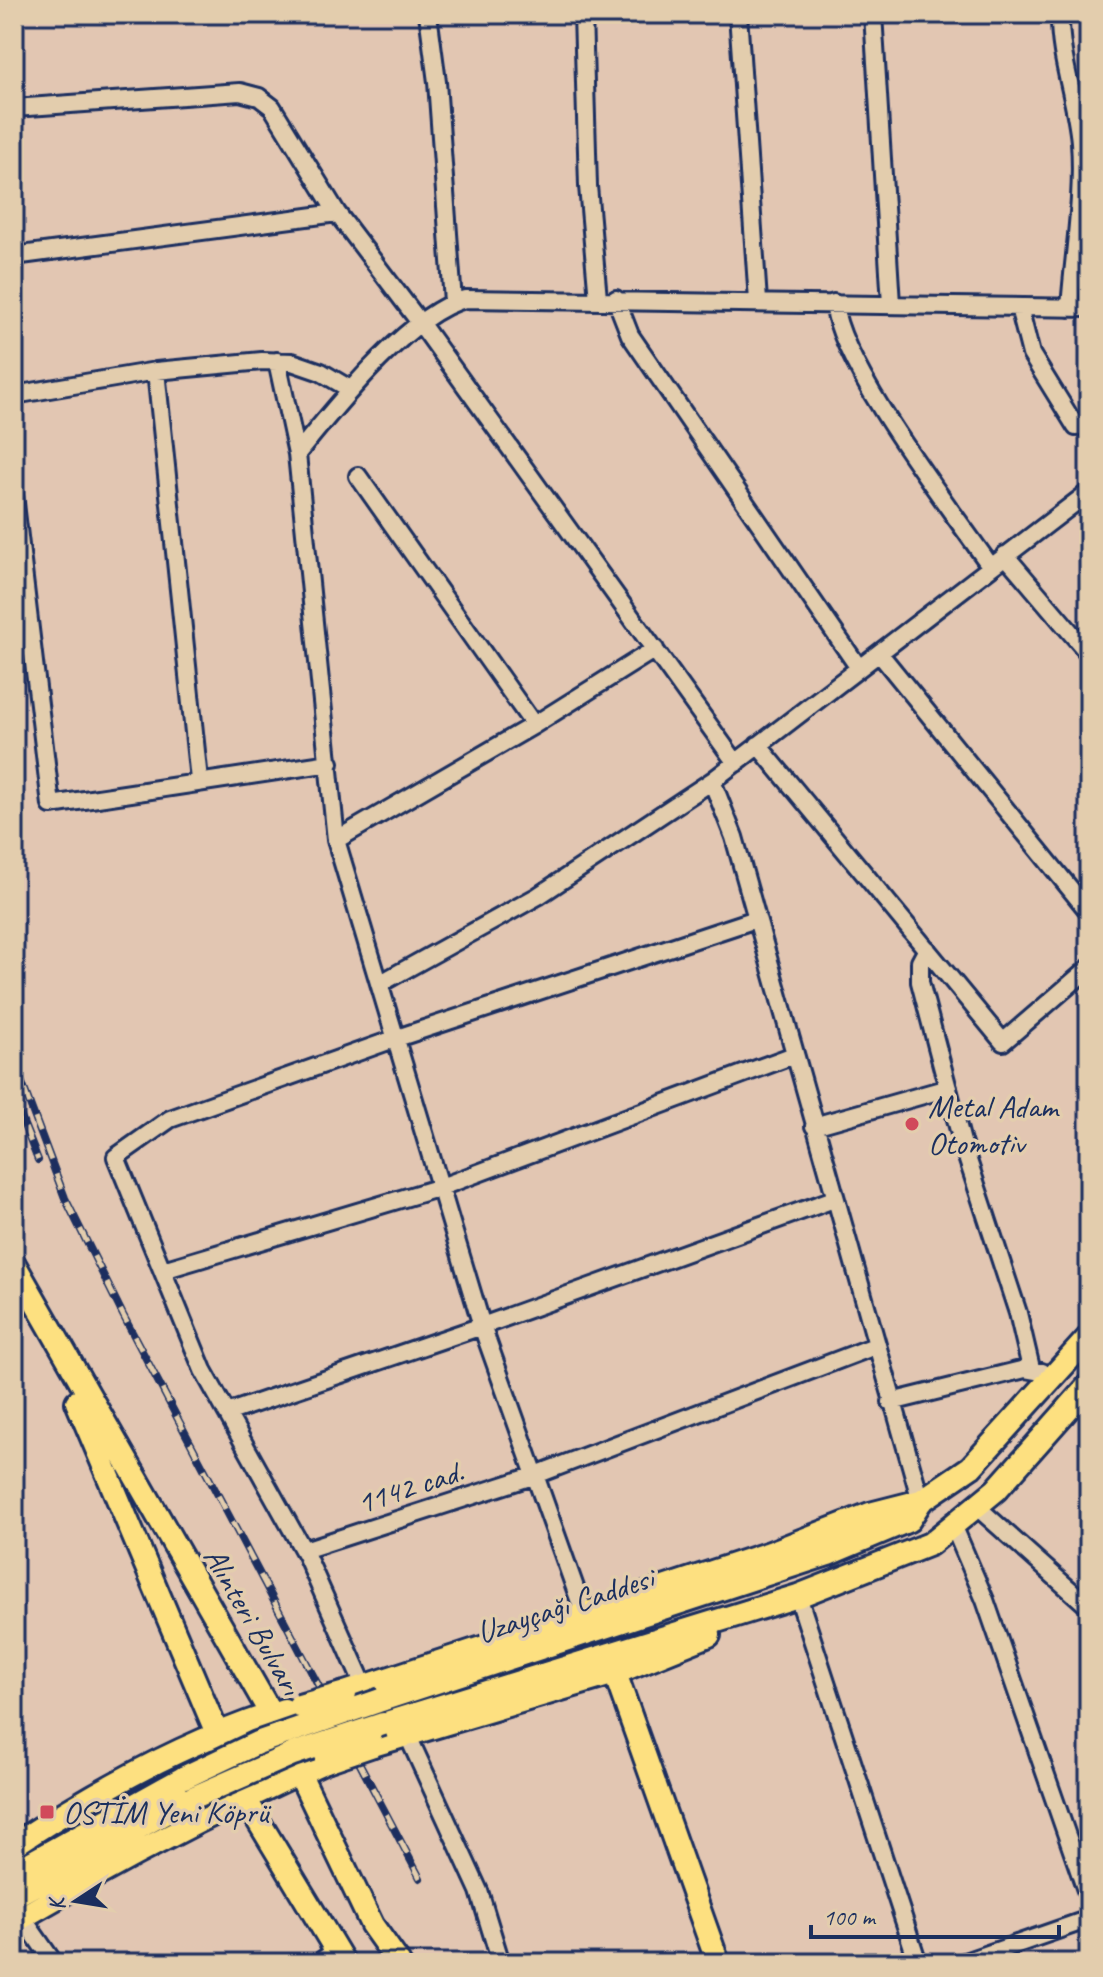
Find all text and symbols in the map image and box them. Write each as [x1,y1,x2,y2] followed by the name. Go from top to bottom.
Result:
[928,1086,1061,1164] place label: Metal Adam Otomotiv
[903,1115,921,1133] marker: Metal Adam Otomotiv
[352,1450,469,1523] street label: 1142 cad.
[194,1540,313,1704] street label: Alınteri Bulvarı
[471,1556,662,1653] street label: Uzayçağı Caddesi
[63,1792,271,1833] place label: OSTİM Yeni Köprü
[38,1803,56,1821] marker: OSTİM Yeni Köprü
[36,1861,116,1941] north arrow
[811,1889,1059,1939] scale bar
[42,1892,72,1913] text: K
[823,1902,877,1932] text: 100 m

